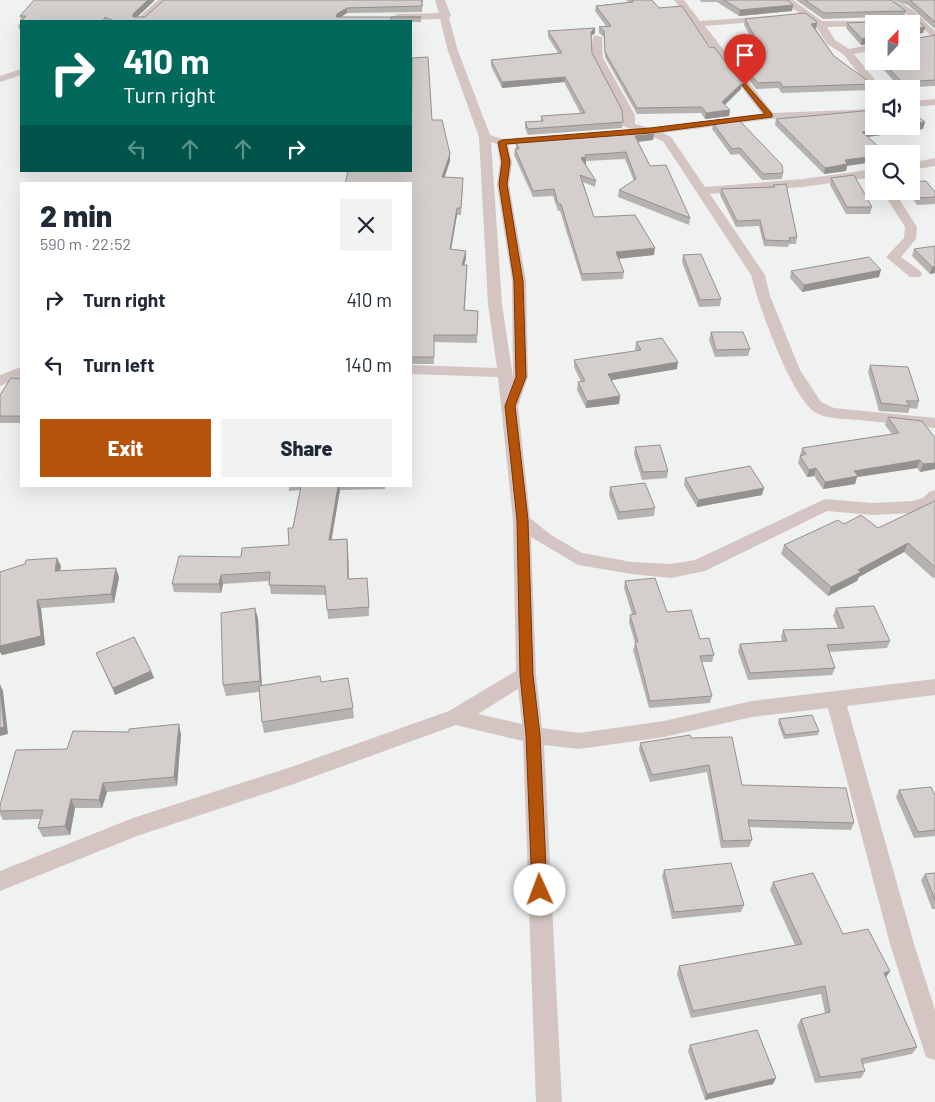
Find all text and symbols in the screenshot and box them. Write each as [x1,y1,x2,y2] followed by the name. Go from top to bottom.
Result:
[865,15,920,70] north arrow
[865,15,920,200] map controls
[724,34,766,85] pin
[123,39,209,81] text: 410 m
[40,40,105,105] icon: right
[731,41,759,69] icon: arrive
[865,80,920,135] button: sound
[123,81,216,107] text: Turn right
[123,135,151,163] icon: left
[176,135,204,163] icon: ahead
[229,135,257,163] icon: ahead
[282,135,310,163] icon: right
[865,145,920,200] button: search
[40,197,112,233] text: 2 min
[340,199,392,251] button: close
[40,234,131,253] text: 590 m · 22:52
[40,286,68,314] icon: right
[83,288,165,311] text: Turn right
[346,288,392,311] text: 410 m
[40,351,68,379] icon: left
[83,353,154,376] text: Turn left
[345,353,392,376] text: 140 m
[40,419,211,477] button: Exit
[221,419,392,477] button: Share
[513,863,565,915] position arrow

